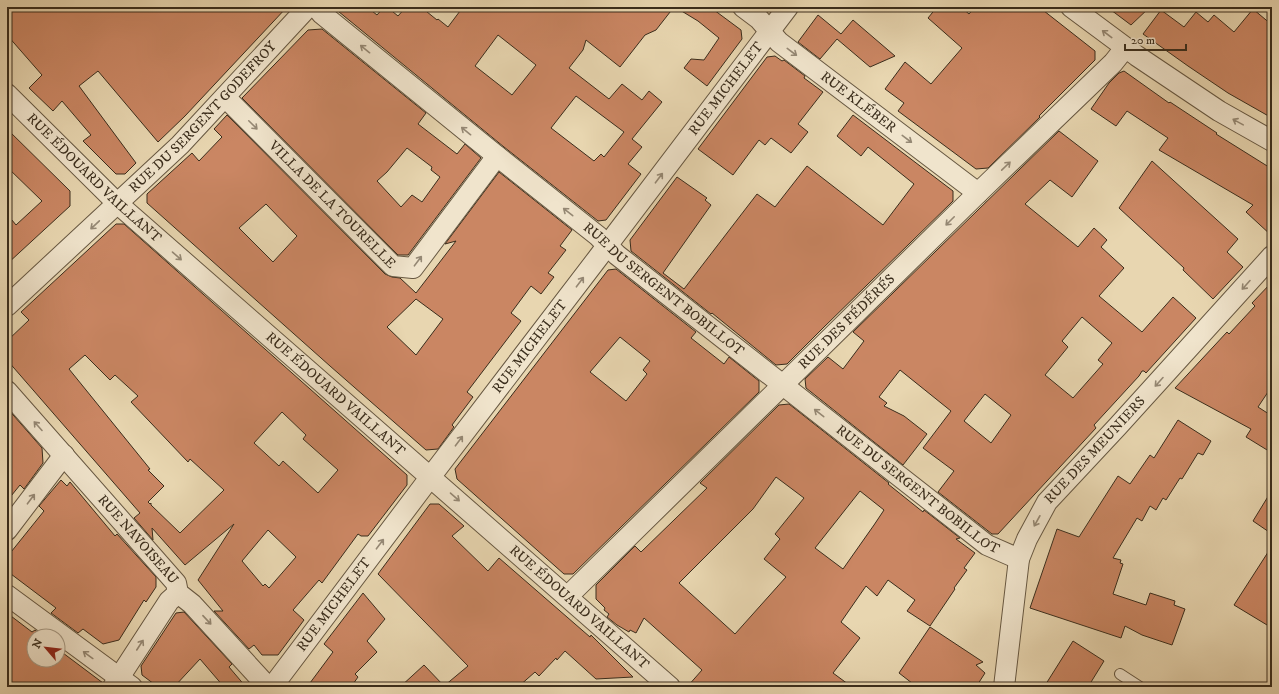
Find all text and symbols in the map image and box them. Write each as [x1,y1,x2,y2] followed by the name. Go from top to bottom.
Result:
[1125,26,1186,52] scale bar
[1101,30,1112,38] one-way arrow
[1131,33,1155,48] text: 20 m
[125,38,280,197] street label: RUE DU SERGENT GODEFROY
[685,38,768,139] street label: RUE MICHELET
[360,45,370,54] one-way arrow
[786,47,797,56] one-way arrow
[817,68,900,137] street label: RUE KLÉBER
[23,110,165,247] street label: RUE ÉDOUARD VAILLANT
[1232,117,1244,125] one-way arrow
[248,120,258,130] one-way arrow
[461,127,471,136] one-way arrow
[901,135,912,143] one-way arrow
[264,136,400,273] street label: VILLA DE LA TOURELLE
[1001,161,1011,171] one-way arrow
[654,172,663,183] one-way arrow
[562,208,573,216] one-way arrow
[945,216,955,226] one-way arrow
[579,219,748,360] street label: RUE DU SERGENT BOBILLOT
[90,220,100,230] one-way arrow
[172,251,182,260] one-way arrow
[414,256,422,267] one-way arrow
[795,270,899,373] street label: RUE DES FÉDÉRÉS
[576,276,585,287] one-way arrow
[1241,280,1251,290] one-way arrow
[489,296,572,397] street label: RUE MICHELET
[262,328,409,460] street label: RUE ÉDOUARD VAILLANT
[1154,376,1163,387] one-way arrow
[1041,393,1149,508] street label: RUE DES MEUNIERS
[813,408,824,417] one-way arrow
[34,421,43,431] one-way arrow
[832,421,1003,559] street label: RUE DU SERGENT BOBILLOT
[455,435,463,446] one-way arrow
[94,491,182,588] street label: RUE NAVOISEAU
[449,493,460,502] one-way arrow
[26,494,35,505] one-way arrow
[1032,515,1040,527] one-way arrow
[376,539,384,550] one-way arrow
[506,542,653,674] street label: RUE ÉDOUARD VAILLANT
[293,554,375,655] street label: RUE MICHELET
[202,614,211,625] one-way arrow
[26,628,66,668] north arrow
[30,637,46,651] text: N
[137,639,145,651] one-way arrow
[83,651,94,659] one-way arrow

